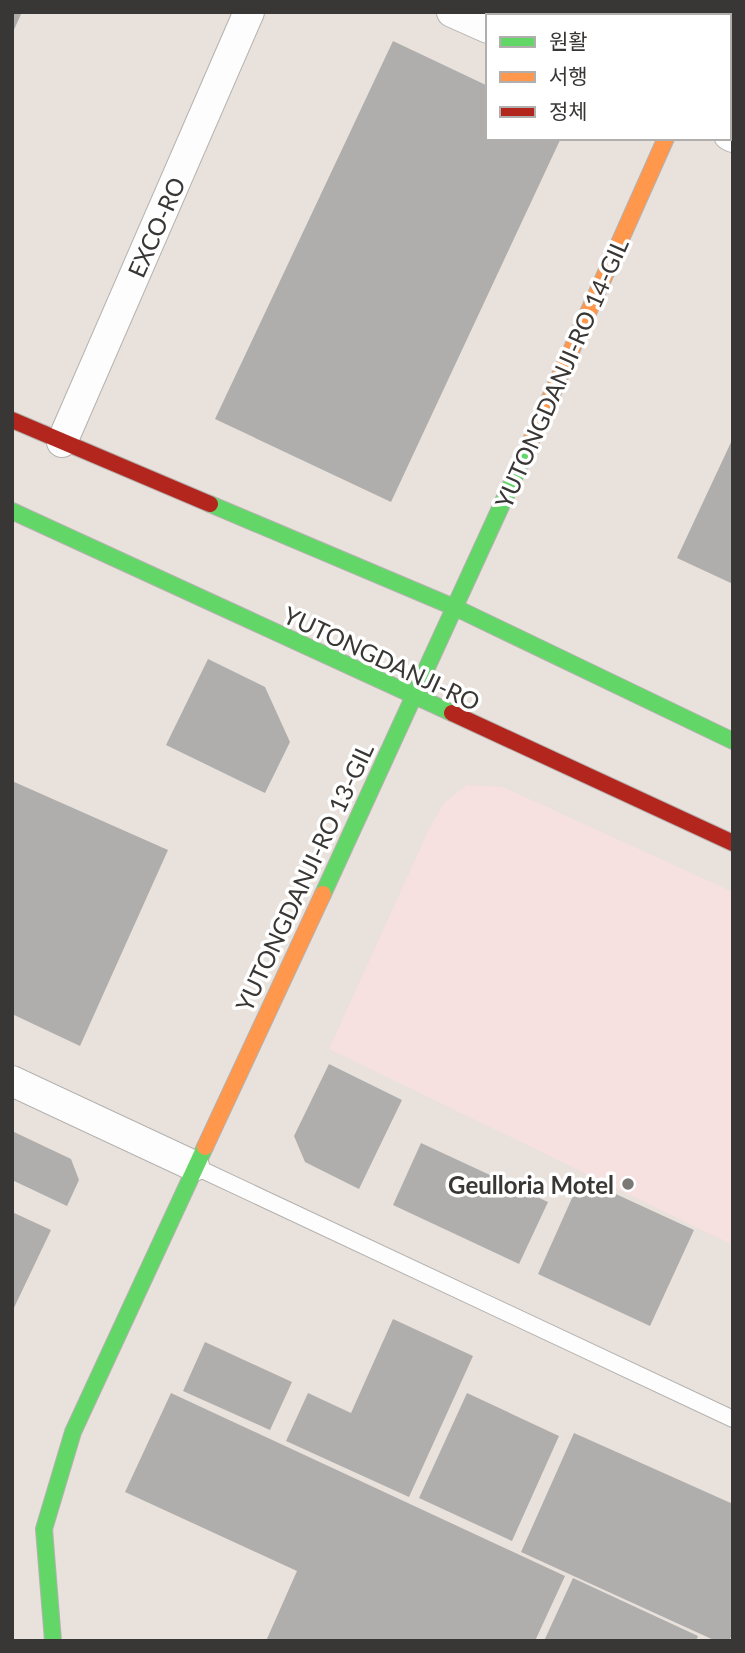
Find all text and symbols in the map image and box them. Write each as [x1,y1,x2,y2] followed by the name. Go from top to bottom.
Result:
[486,14,731,140] legend
[549,28,588,53] text: 원활
[549,63,588,88] text: 서행
[549,98,588,123] text: 정체
[121,172,191,282] street label: EXCO-RO
[488,233,634,513] street label: YUTONGDANJI-RO 14-GIL
[279,600,485,716] street label: YUTONGDANJI-RO
[229,738,379,1016] street label: YUTONGDANJI-RO 13-GIL
[448,1170,614,1199] place label: Geulloria Motel
[620,1176,636,1192] marker: Geulloria Motel

